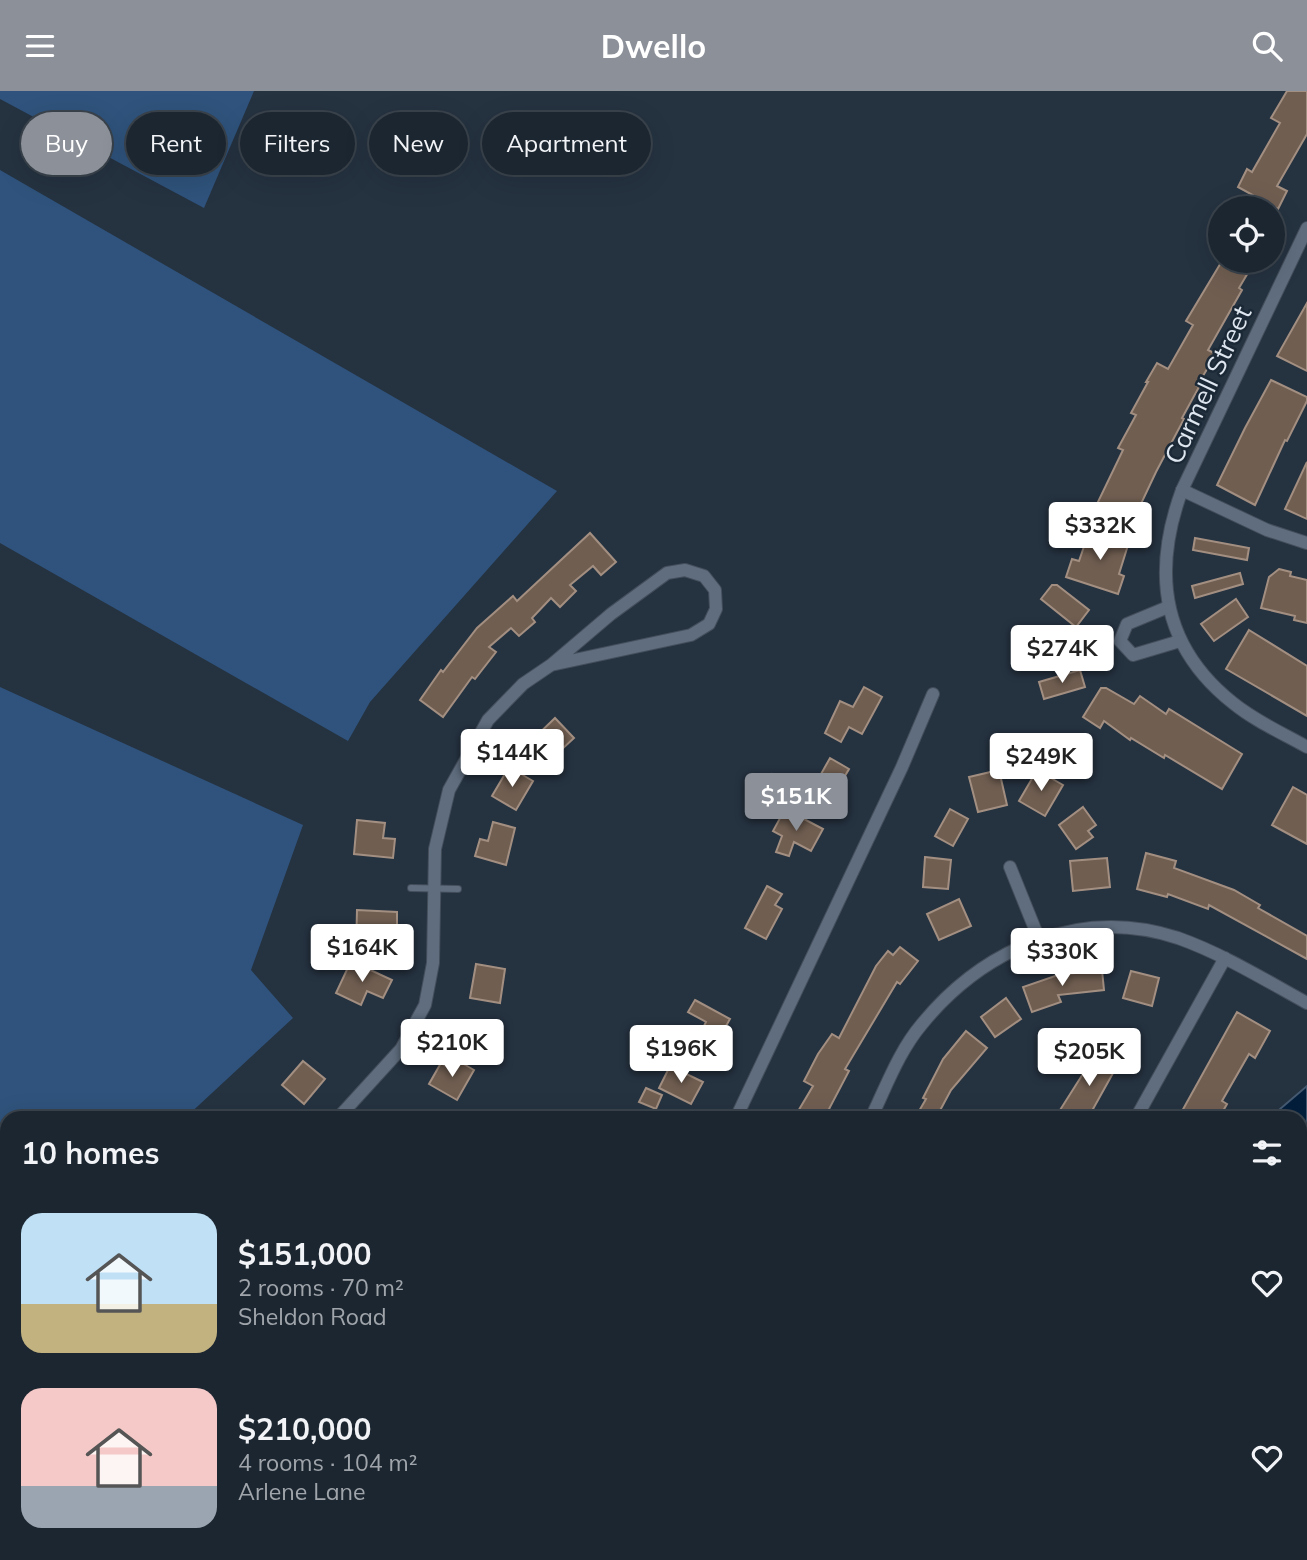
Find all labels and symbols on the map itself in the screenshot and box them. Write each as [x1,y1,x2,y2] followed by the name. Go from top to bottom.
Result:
[1157,301,1259,469] street label: Carmell Street
[1051,503,1149,562] pin: $332K
[1013,625,1111,685] pin: $274K
[463,729,561,789] pin: $144K
[992,733,1090,793] pin: $249K
[747,773,845,833] pin: $151K
[313,925,411,984] pin: $164K
[1013,929,1111,988] pin: $330K
[403,1019,501,1079] pin: $210K
[632,1025,730,1085] pin: $196K
[1040,1028,1138,1088] pin: $205K

